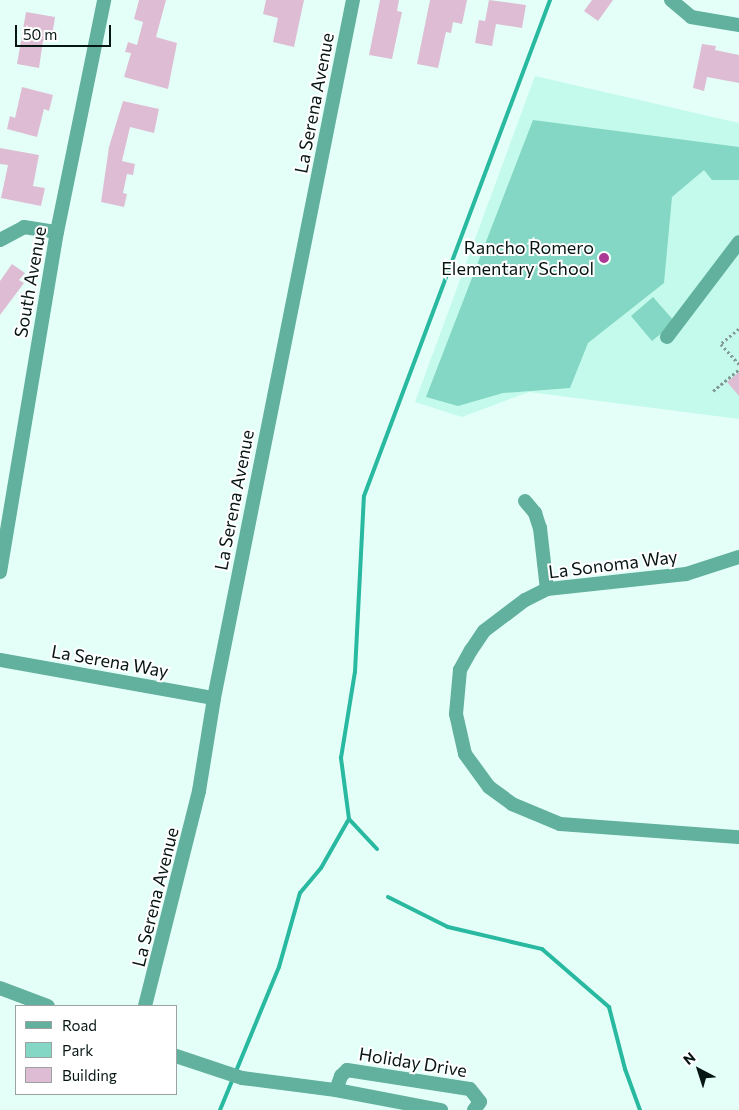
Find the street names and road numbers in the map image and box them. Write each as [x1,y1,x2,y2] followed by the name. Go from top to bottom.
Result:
[290,31,338,175] street label: La Serena Avenue
[10,225,50,339] street label: South Avenue
[210,428,258,572] street label: La Serena Avenue
[547,545,679,583] street label: La Sonoma Way
[50,640,170,682] street label: La Serena Way
[127,825,183,969] street label: La Serena Avenue
[357,1043,469,1081] street label: Holiday Drive

